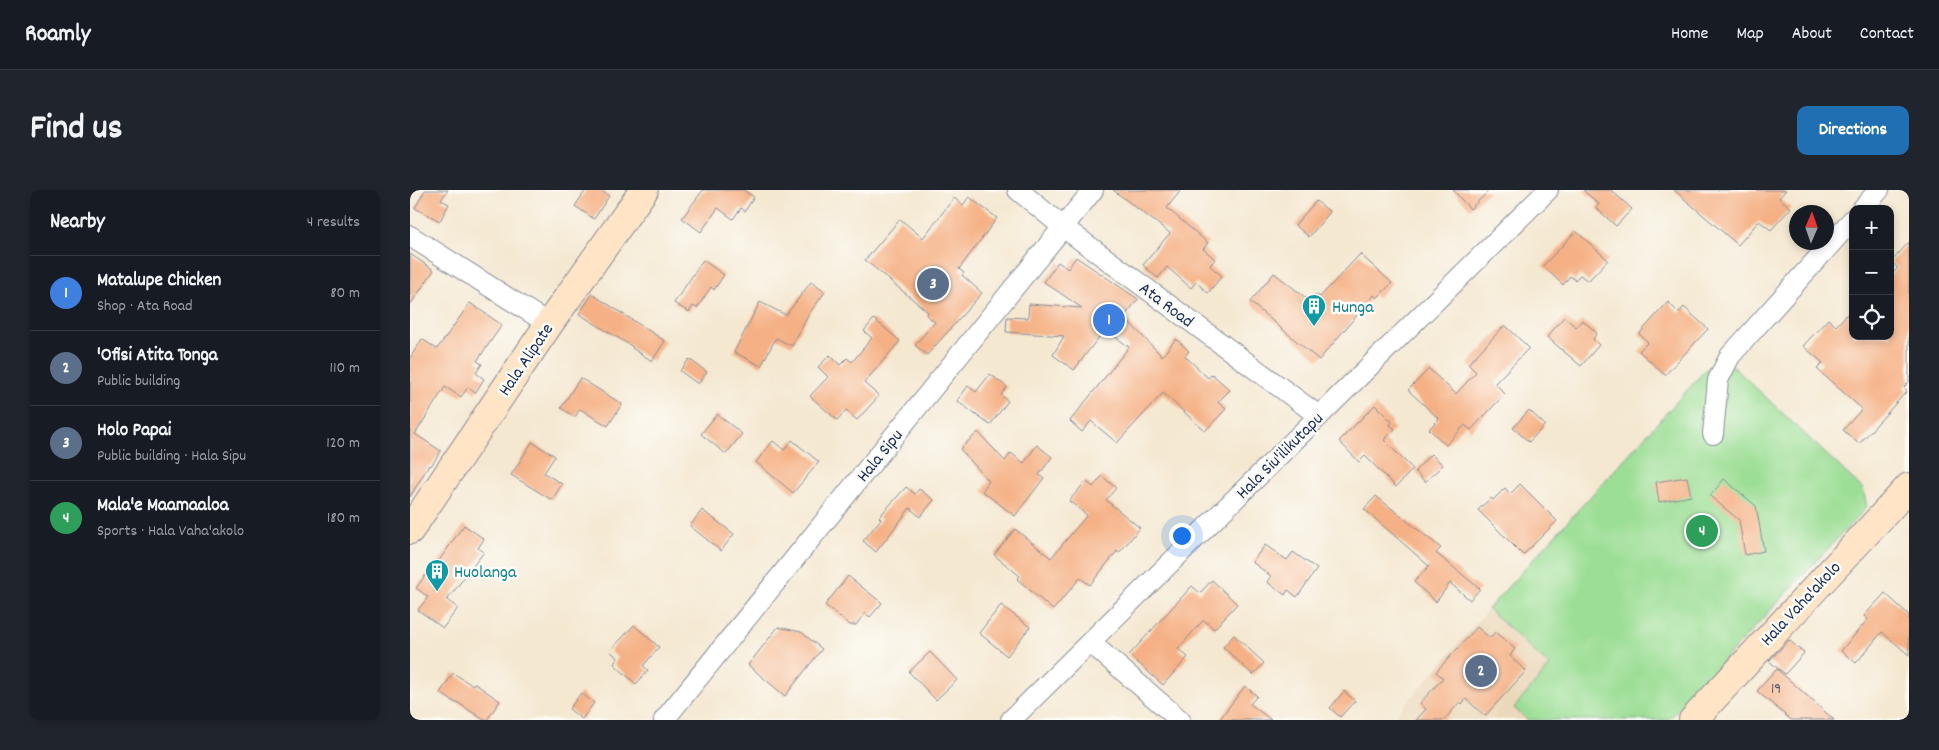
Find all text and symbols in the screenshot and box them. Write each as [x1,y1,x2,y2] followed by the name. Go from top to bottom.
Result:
[25,18,91,52] text: Roamly
[1671,22,1708,47] text: Home
[1736,22,1764,47] text: Map
[1792,22,1832,47] text: About
[1860,22,1914,47] text: Contact
[30,105,122,155] text: Find us
[1797,106,1909,155] button: Directions
[1789,205,1834,250] north arrow
[1849,205,1894,340] map controls
[1849,205,1894,250] button: +
[50,208,105,238] text: Nearby
[307,211,360,234] text: 4 results
[1849,250,1894,295] button: −
[917,265,949,303] pin: 3
[97,268,221,295] text: Matalupe Chicken
[1133,277,1198,335] street label: Ata Road
[64,282,68,305] text: 1
[330,282,360,305] text: 80 m
[1301,293,1327,327] building icon: Hunga
[97,295,193,318] text: Shop · Ata Road
[1849,295,1894,340] button: locate
[1332,296,1374,321] place label: Hunga
[1093,301,1125,339] pin: 1
[493,319,561,402] street label: Hala Alipate
[97,343,218,370] text: 'Ofisi Atita Tonga
[63,357,70,380] text: 2
[330,357,360,380] text: 110 m
[97,370,180,393] text: Public building
[1232,408,1330,506] street label: Hala Siu'ilikutapu
[97,418,171,445] text: Holo Papai
[852,425,910,488] street label: Hala Sipu
[62,432,70,455] text: 3
[326,432,360,455] text: 120 m
[97,445,246,468] text: Public building · Hala Sipu
[97,493,229,520] text: Mala'e Maamaaloa
[63,507,69,530] text: 4
[327,507,360,530] text: 180 m
[1686,512,1718,550] pin: 4
[97,520,244,543] text: Sports · Hala Vaha'akolo
[1169,523,1195,549] your location
[1756,557,1848,653] street label: Hala Vaha'akolo
[424,558,450,592] building icon: Huolanga
[454,561,517,586] place label: Huolanga
[1465,652,1497,690] pin: 2
[1771,679,1781,701] house number: 19

